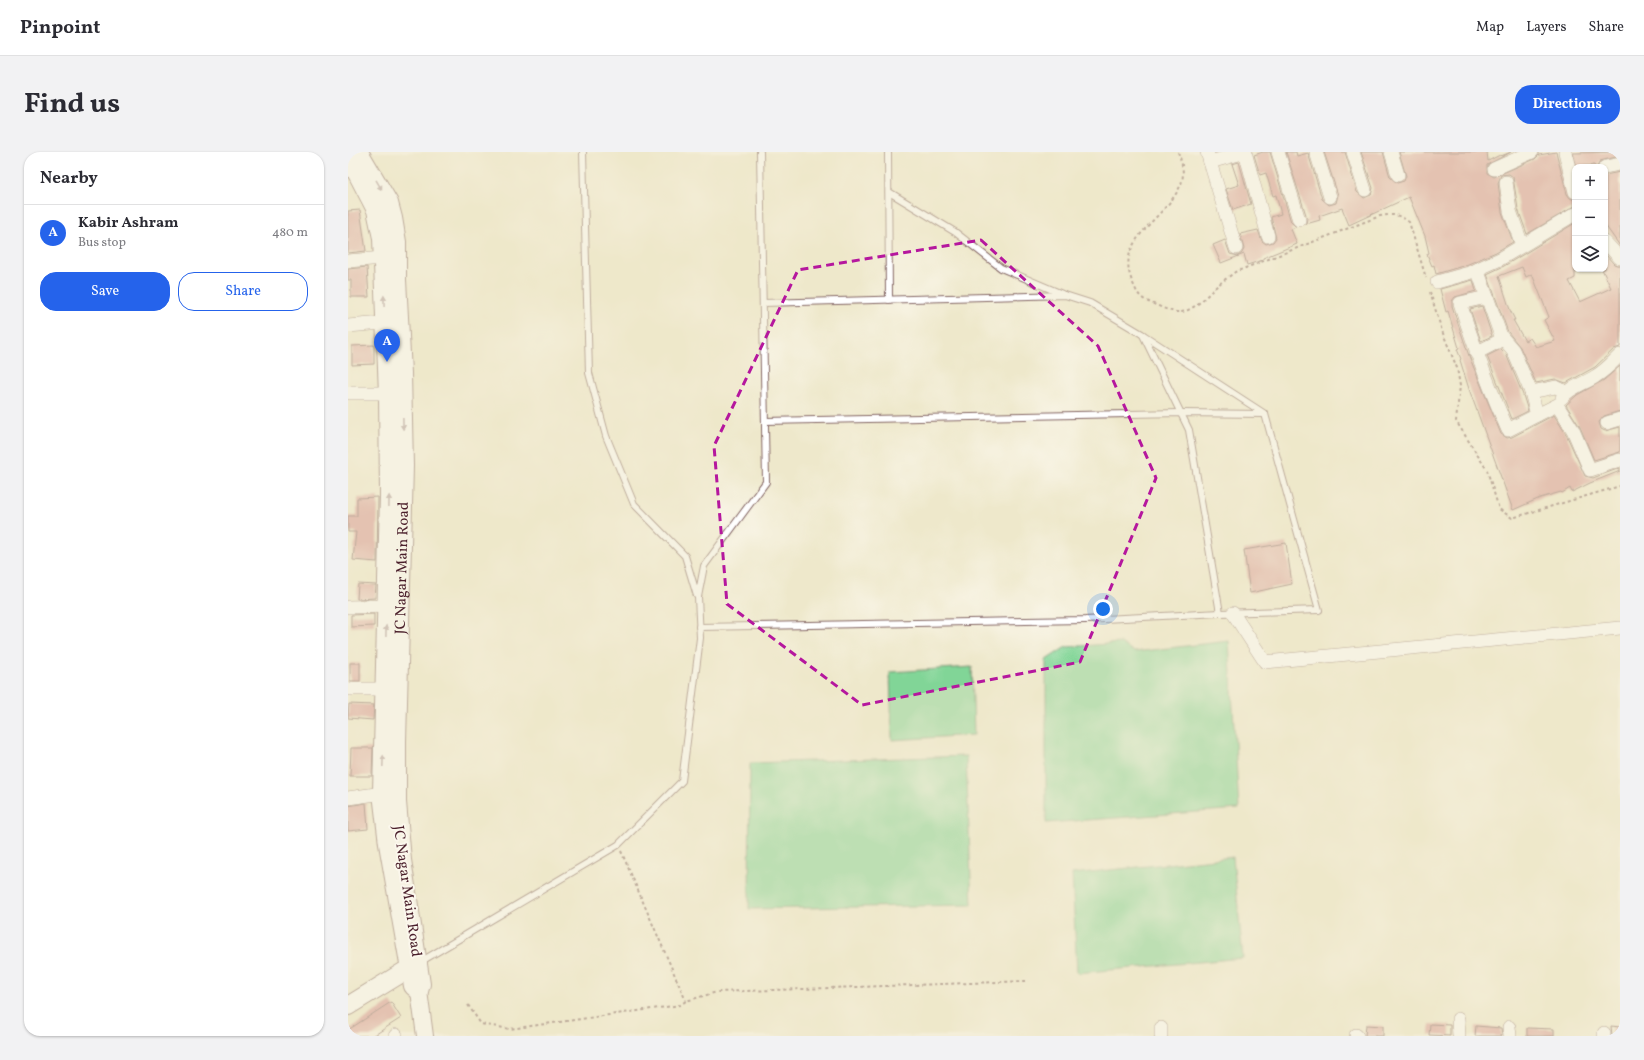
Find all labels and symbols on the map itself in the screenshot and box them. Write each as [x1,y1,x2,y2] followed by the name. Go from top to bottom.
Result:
[375,179,382,191] one-way arrow
[381,294,387,307] one-way arrow
[374,329,400,362] pin: A
[400,418,406,431] one-way arrow
[386,494,392,507] one-way arrow
[391,501,415,635] street label: JC Nagar Main Road
[1093,599,1113,619] your location
[383,624,389,637] one-way arrow
[380,754,386,767] one-way arrow
[387,824,426,958] street label: JC Nagar Main Road

